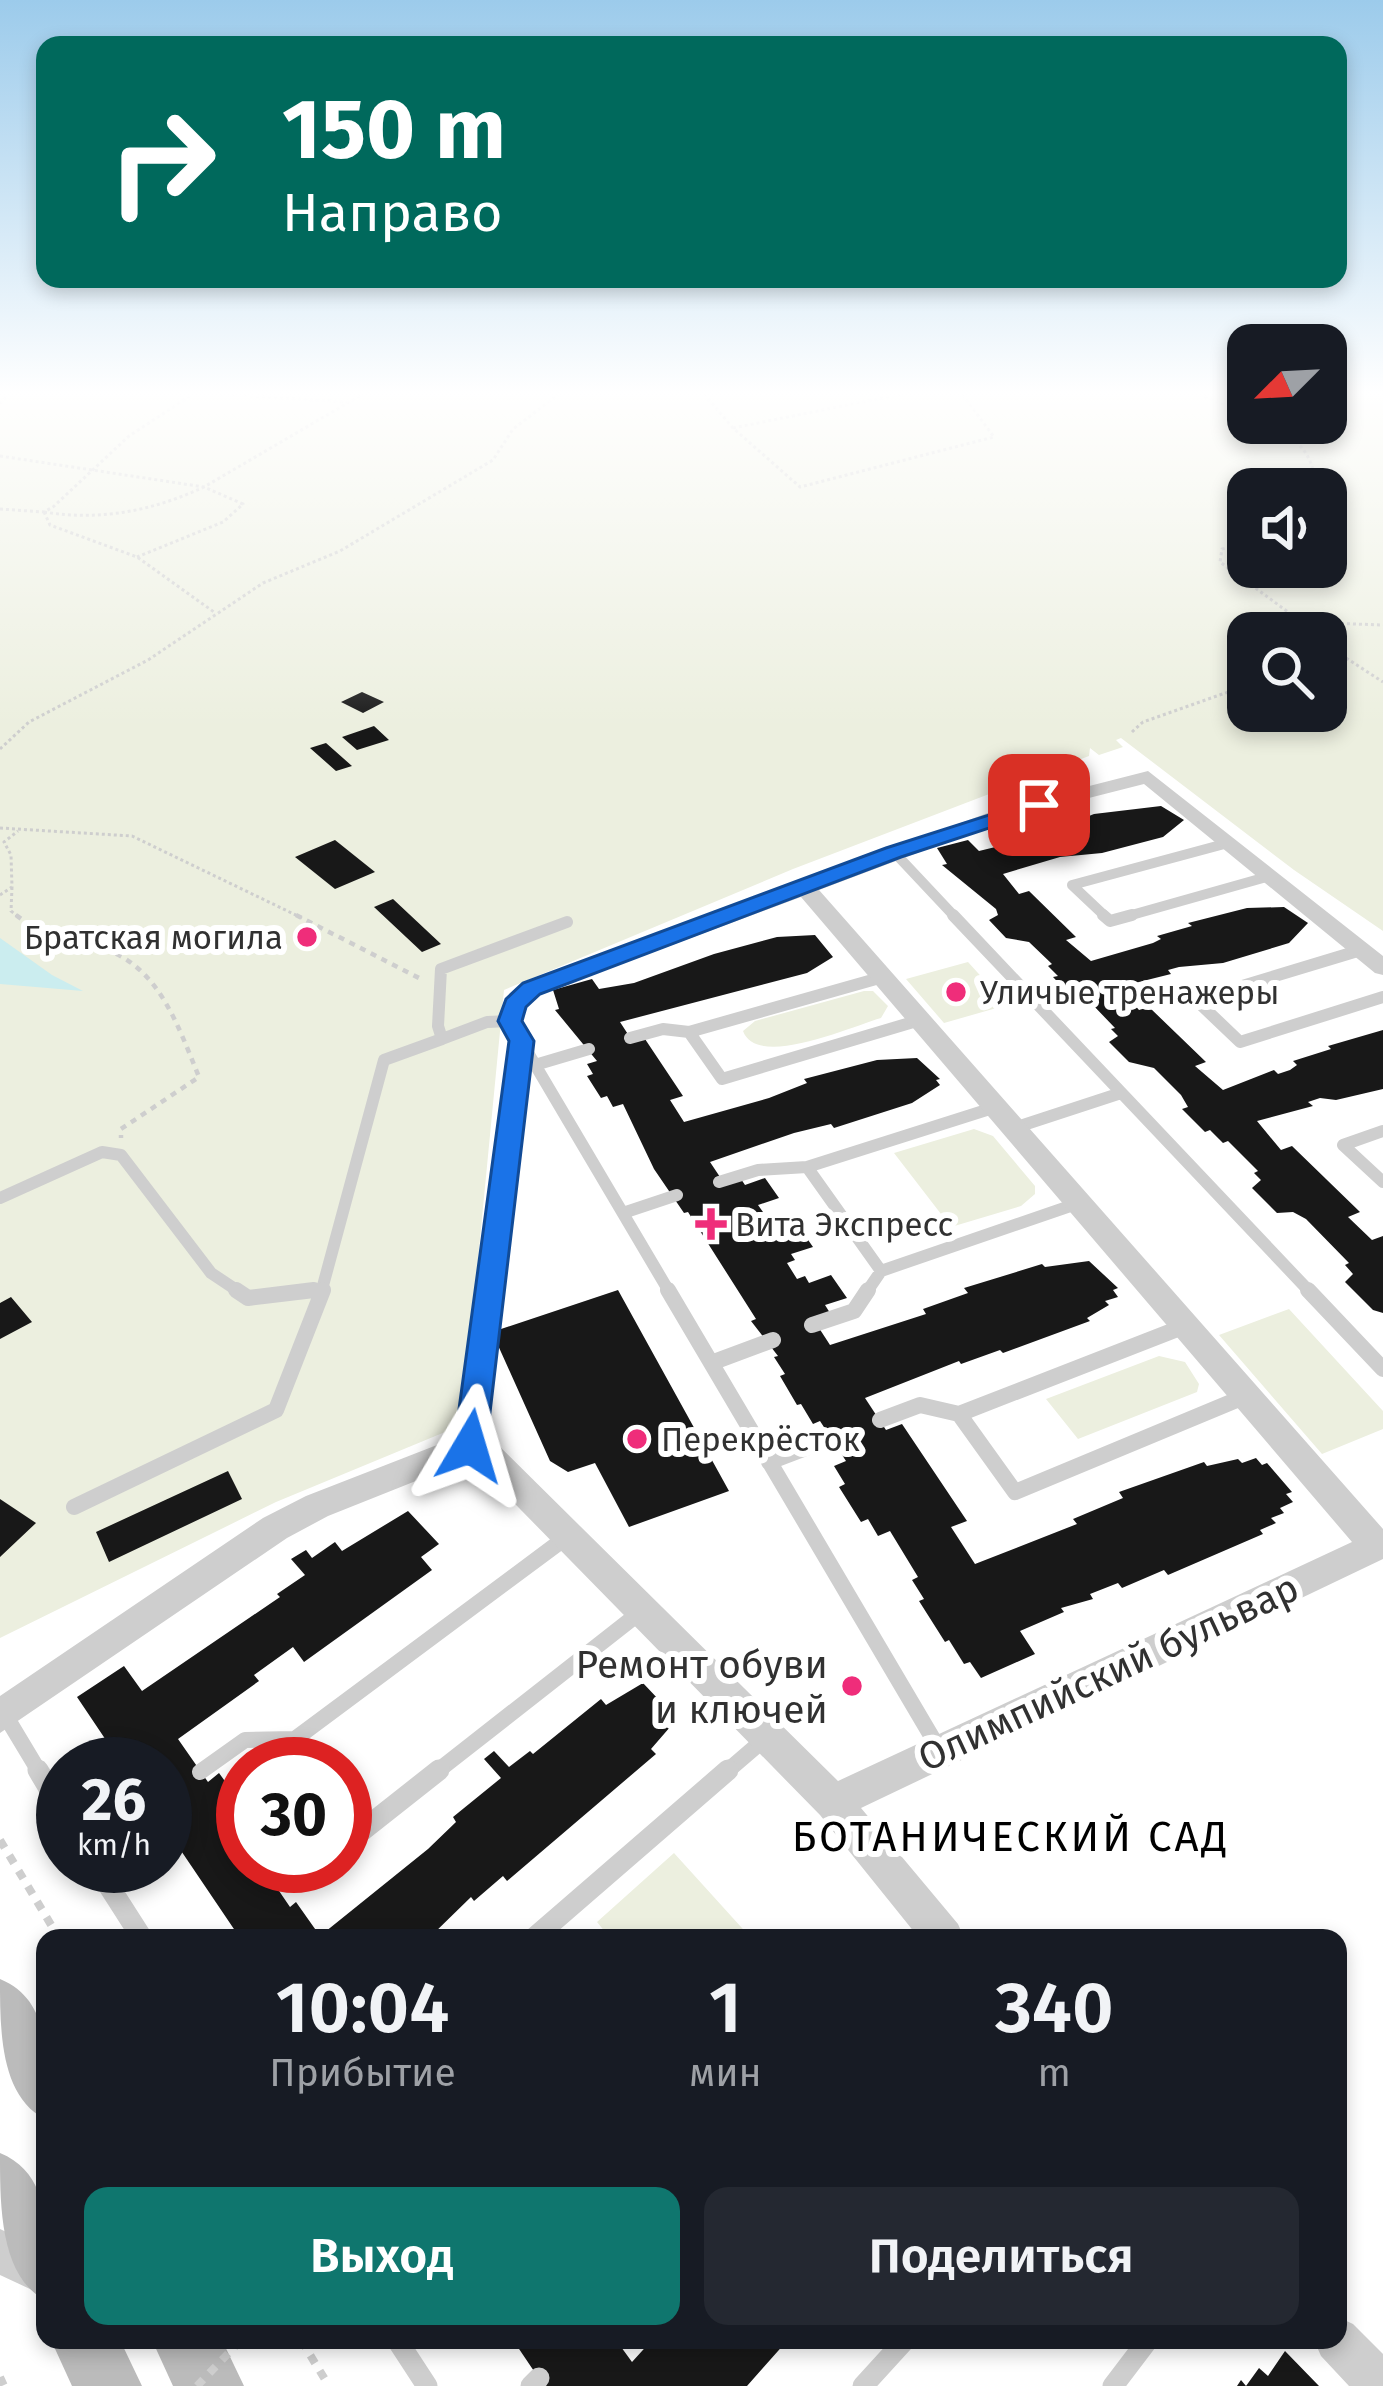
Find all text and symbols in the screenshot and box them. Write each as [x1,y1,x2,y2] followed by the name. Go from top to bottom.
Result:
[282,79,506,180] text: 150 m
[84,84,240,240] icon: right
[282,181,503,245] text: Направо
[1227,324,1347,444] north arrow
[1227,324,1347,732] map controls
[1227,468,1347,588] button: sound
[1227,612,1347,732] button: search
[988,754,1090,856] pin
[1006,772,1072,838] icon: arrive
[24,918,283,958] place label: Братская могила
[294,924,320,950] marker: Братская могила
[980,973,1279,1013] place label: Уличые тренажеры
[943,979,969,1005] marker: Уличые тренажеры
[735,1205,953,1245] place label: Вита Экспресс
[698,1211,724,1237] marker: Вита Экспресс
[407,1383,533,1509] position arrow
[661,1420,860,1460] place label: Перекрёсток
[624,1426,650,1452] marker: Перекрёсток
[911,1565,1306,1781] street label: Олимпийский бульвар
[575,1642,828,1733] place label: Ремонт обуви и ключей
[839,1673,865,1699] marker: Ремонт обуви и ключей
[216,1737,372,1893] speed limit sign: 30
[82,1764,146,1836] text: 26
[792,1812,1230,1862] district label: БОТАНИЧЕСКИЙ САД
[77,1827,151,1863] text: km/h
[276,1965,449,2051] text: 10:04
[709,1965,742,2051] text: 1
[995,1965,1114,2051] text: 340
[269,2050,456,2096] text: Прибытие
[689,2050,762,2096] text: мин
[1038,2050,1071,2096] text: m
[84,2187,680,2325] button: Выход
[704,2187,1299,2325] button: Поделиться

